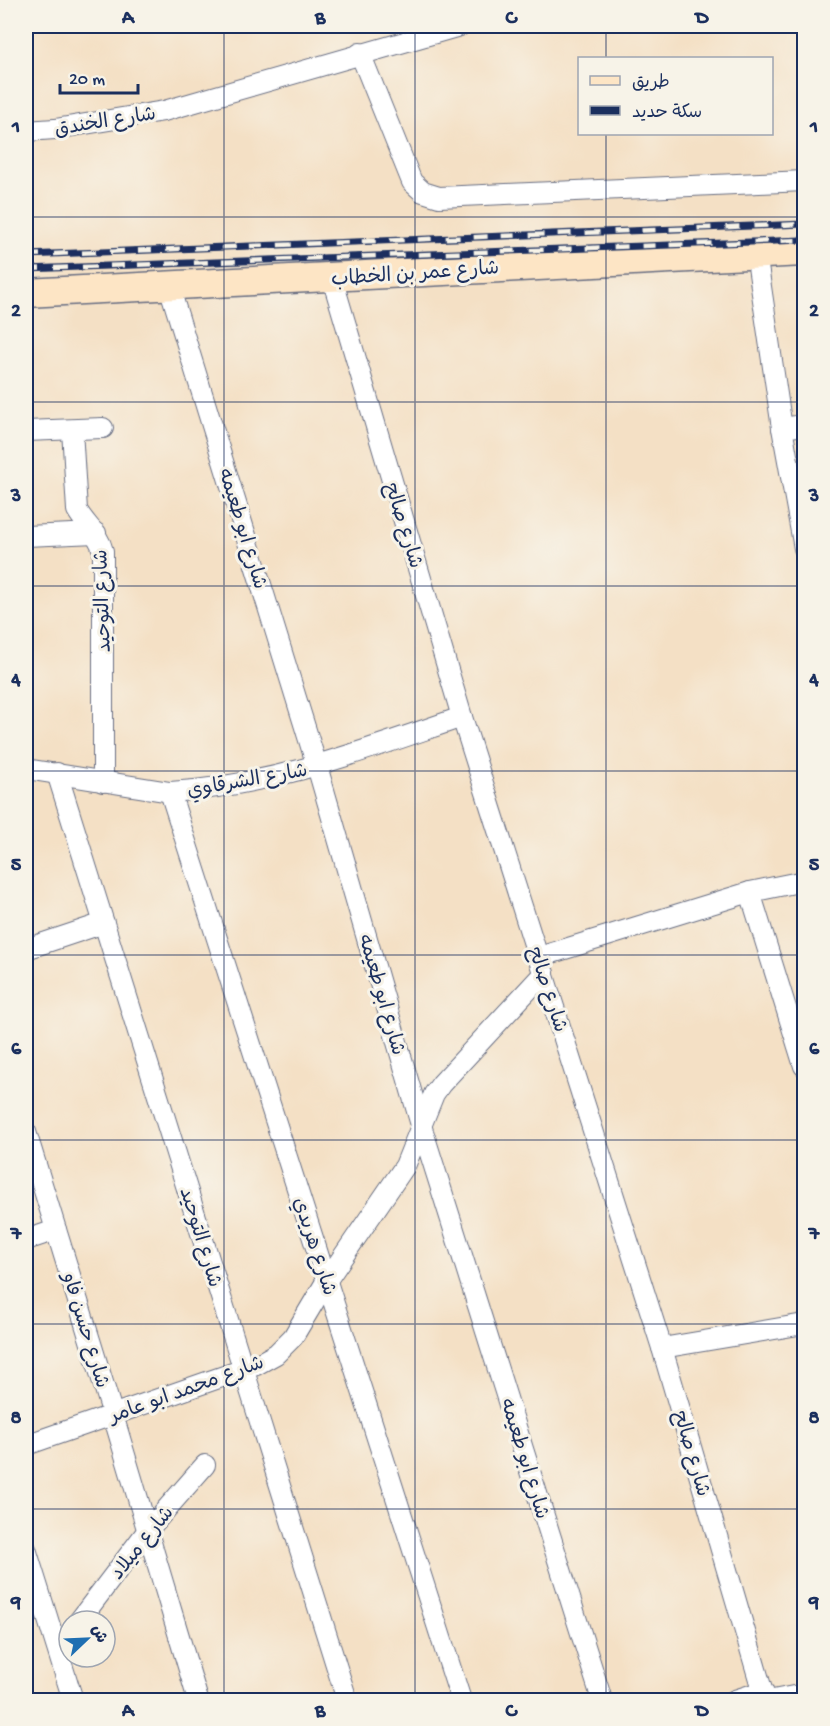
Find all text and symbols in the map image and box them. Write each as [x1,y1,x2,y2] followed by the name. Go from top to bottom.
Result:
[121,8,136,31] text: A
[314,8,326,31] text: B
[505,8,519,31] text: C
[693,8,709,31] text: D
[60,57,138,95] scale bar
[578,57,773,135] legend
[69,70,105,91] text: 20 m
[632,73,670,94] text: طريق
[53,103,158,143] street label: شارع الخندق
[632,103,702,124] text: سكة حديد
[11,117,20,140] text: 1
[809,117,818,140] text: 1
[330,257,500,293] street label: شارع عمر بن الخطاب
[11,301,21,324] text: 2
[809,301,819,324] text: 2
[211,465,271,592] street label: شارع ابو طعيمه
[378,480,427,572] street label: شارع صالح
[10,486,21,509] text: 3
[808,486,819,509] text: 3
[90,549,118,653] street label: شارع التوحيد
[10,670,21,693] text: 4
[808,670,819,693] text: 4
[185,760,310,804] street label: شارع الشرقاوي
[11,855,22,878] text: 5
[809,855,820,878] text: 5
[351,931,409,1058] street label: شارع ابو طعيمه
[521,944,571,1036] street label: شارع صالح
[11,1039,22,1062] text: 6
[809,1039,820,1062] text: 6
[173,1185,226,1291] street label: شارع التوحيد
[286,1195,340,1299] street label: شارع هريدي
[10,1224,23,1247] text: 7
[808,1224,821,1247] text: 7
[55,1269,113,1391] street label: شارع حسن فاو
[104,1352,268,1431] street label: شارع محمد ابو عامر
[493,1395,553,1522] street label: شارع ابو طعيمه
[11,1408,22,1431] text: 8
[666,1408,714,1500] street label: شارع صالح
[809,1408,820,1431] text: 8
[106,1502,180,1586] street label: شارع ميلاد
[10,1593,21,1616] text: 9
[808,1593,819,1616] text: 9
[57,1609,117,1669] north arrow
[85,1623,110,1646] text: ش
[121,1701,136,1724] text: A
[314,1701,326,1724] text: B
[505,1701,519,1724] text: C
[693,1701,709,1724] text: D

